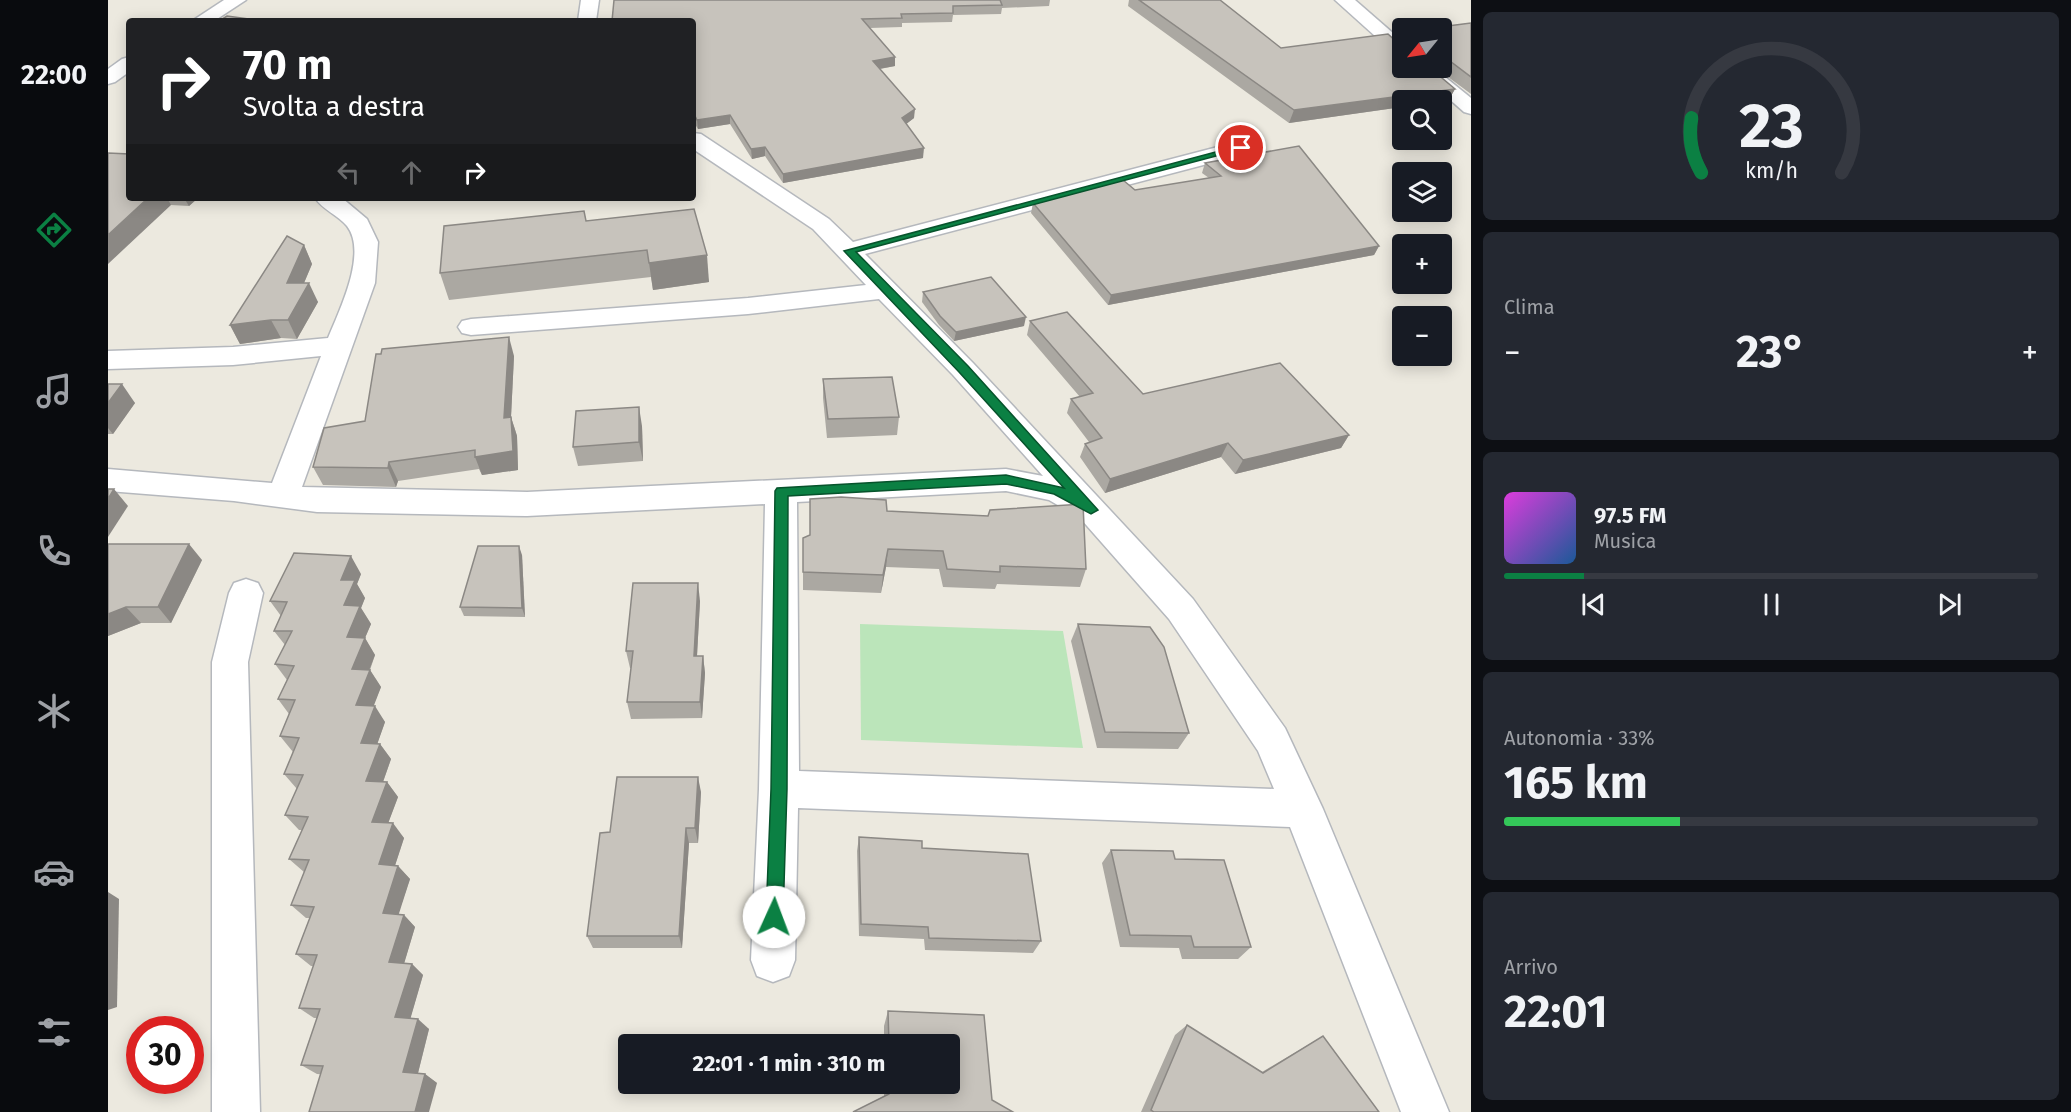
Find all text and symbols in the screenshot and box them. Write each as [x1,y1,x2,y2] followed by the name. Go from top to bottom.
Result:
[1392,18,1452,78] north arrow
[1392,18,1452,366] map controls
[243,40,332,90] text: 70 m
[144,42,222,120] icon: right
[21,59,87,91] text: 22:00
[1739,89,1803,164] text: 23
[1392,90,1452,150] button: search
[243,91,425,123] text: Svolta a destra
[1215,122,1266,173] pin
[1224,131,1257,164] icon: arrive
[332,156,365,189] icon: left
[395,156,428,189] icon: ahead
[458,156,491,189] icon: right
[1744,158,1798,184] text: km/h
[1392,162,1452,222] button: layers
[33,209,75,251] icon: directions
[1392,234,1452,294] button: +
[1504,295,1555,319] text: Clima
[1392,306,1452,366] button: −
[1736,325,1806,379] text: 23°
[1504,333,1521,373] text: −
[2022,333,2038,373] text: +
[33,370,75,412] icon: music
[1594,502,1666,529] text: 97.5 FM
[1594,529,1656,553] text: Musica
[33,530,75,572] icon: phone
[1577,588,1610,621] icon: previous
[1755,588,1788,621] icon: pause
[1933,588,1966,621] icon: next
[33,690,75,732] icon: climate
[1504,726,1655,750] text: Autonomia · 33%
[1504,756,1648,810] text: 165 km
[33,851,75,893] icon: car
[742,885,806,949] position arrow
[1504,955,1558,979] text: Arrivo
[1504,985,1608,1039] text: 22:01
[33,1011,75,1053] icon: filters
[126,1016,204,1094] speed limit sign: 30
[693,1050,885,1077] text: 22:01 · 1 min · 310 m

